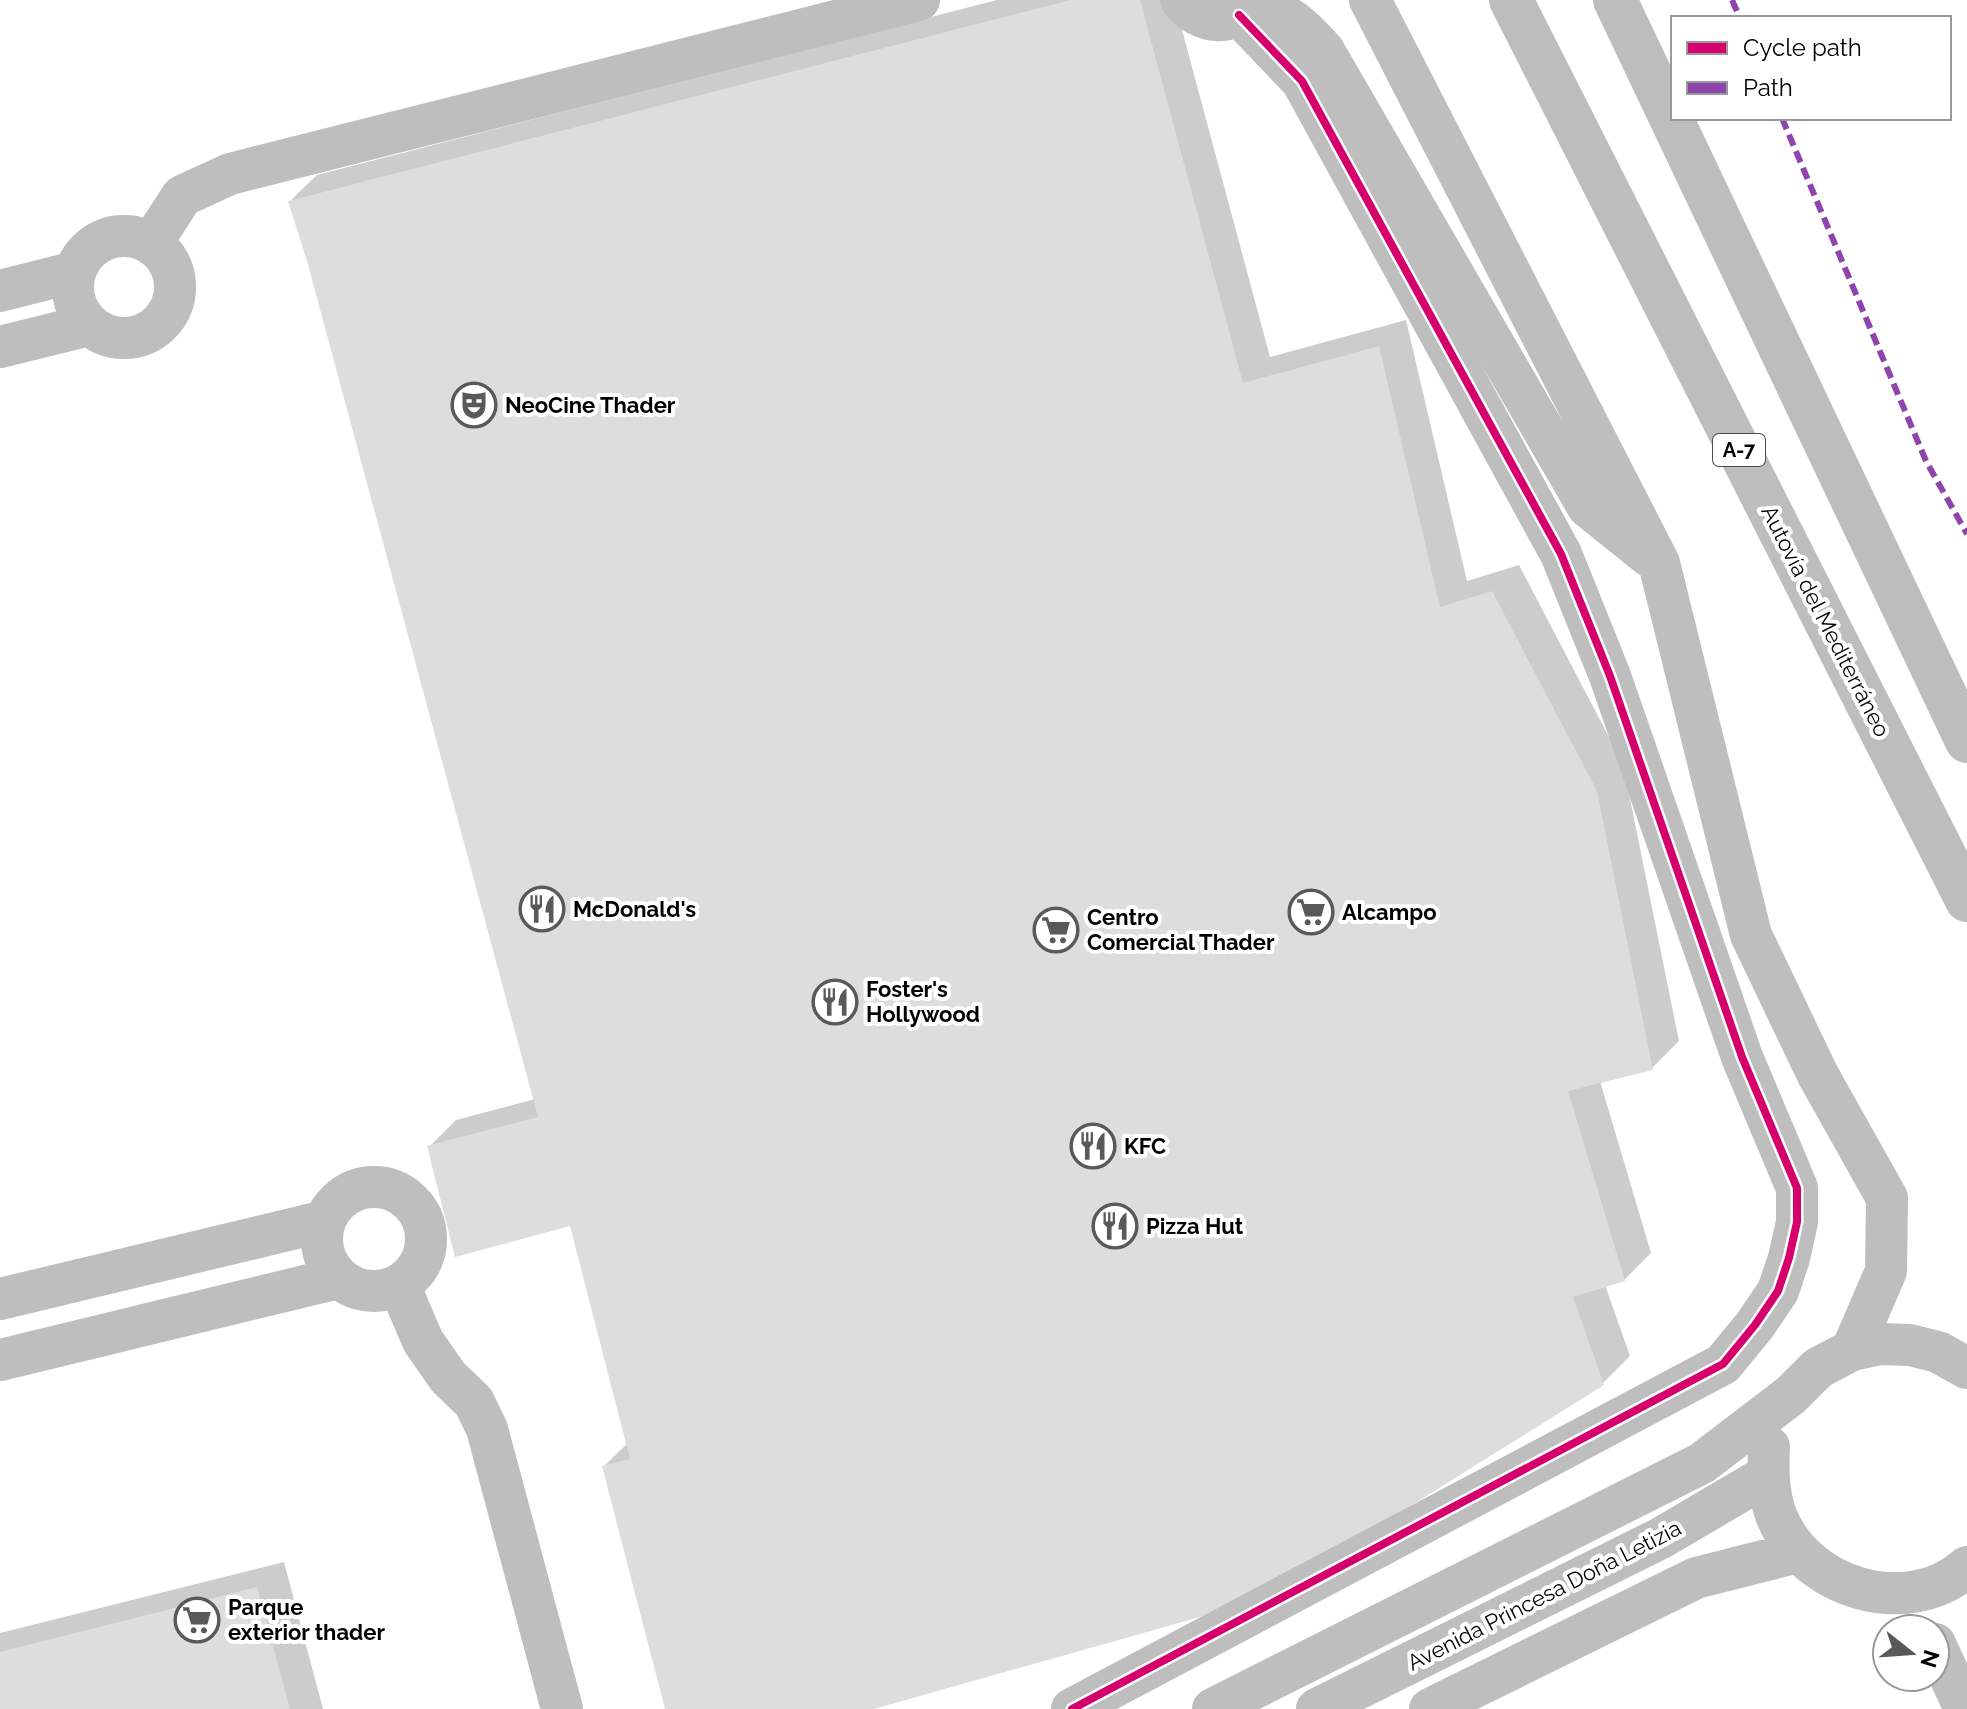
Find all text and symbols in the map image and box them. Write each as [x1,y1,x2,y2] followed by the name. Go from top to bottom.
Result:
[1671,16,1951,120] legend
[1743,33,1862,62] text: Cycle path
[1743,73,1793,102] text: Path
[450,381,498,429] theatre icon: NeoCine Thader
[505,392,676,418] place label: NeoCine Thader
[1713,434,1765,466] road number: A-7
[1756,501,1896,741] street label: Autovía del Mediterráneo
[518,885,566,933] restaurant icon: McDonald's
[1287,888,1335,936] supermarket icon: Alcampo
[573,896,696,922] place label: McDonald's
[1342,899,1437,925] place label: Alcampo
[1087,904,1275,955] place label: Centro Comercial Thader
[1032,906,1080,954] supermarket icon: Centro Comercial Thader
[866,976,980,1027] place label: Foster's Hollywood
[811,978,859,1026] restaurant icon: Foster's Hollywood
[1069,1122,1117,1170] restaurant icon: KFC
[1124,1133,1166,1159] place label: KFC
[1091,1202,1139,1250] restaurant icon: Pizza Hut
[1146,1213,1244,1239] place label: Pizza Hut
[1403,1514,1685,1676] street label: Avenida Princesa Doña Letizia
[228,1594,385,1645] place label: Parque exterior thader
[173,1596,221,1644] supermarket icon: Parque exterior thader
[1871,1613,1951,1693] north arrow
[1915,1647,1945,1671] text: N

